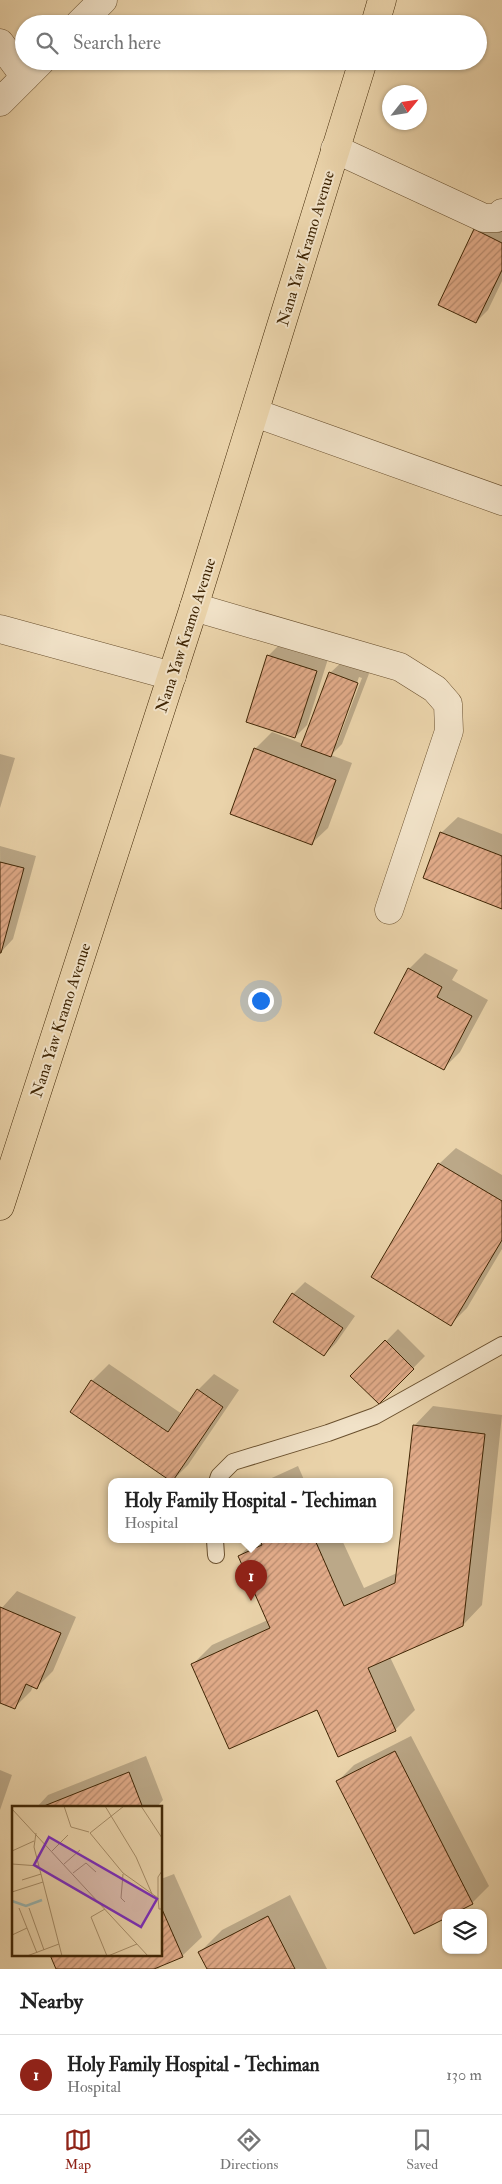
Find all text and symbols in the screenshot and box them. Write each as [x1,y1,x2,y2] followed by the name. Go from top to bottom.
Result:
[15,15,487,70] search box
[33,29,61,57] icon: search
[73,31,161,55] text: Search here
[382,85,427,130] north arrow
[273,168,339,328] street label: Nana Yaw Kramo Avenue
[152,555,220,715] street label: Nana Yaw Kramo Avenue
[27,940,95,1100] street label: Nana Yaw Kramo Avenue
[248,988,274,1014] your location
[108,1478,393,1543] popup
[124,1489,377,1513] text: Holy Family Hospital - Techiman
[124,1513,178,1533] text: Hospital
[235,1560,267,1601] pin: 1
[12,1806,162,1956] inset map
[442,1909,487,1954] map controls
[442,1909,487,1954] button: layers
[20,1988,83,2015] text: Nearby
[67,2053,320,2077] text: Holy Family Hospital - Techiman
[33,2065,39,2085] text: 1
[446,2065,482,2085] text: 130 m
[67,2077,121,2097] text: Hospital
[64,2126,92,2173] tab: Map
[220,2126,278,2173] tab: Directions
[406,2126,438,2173] tab: Saved

